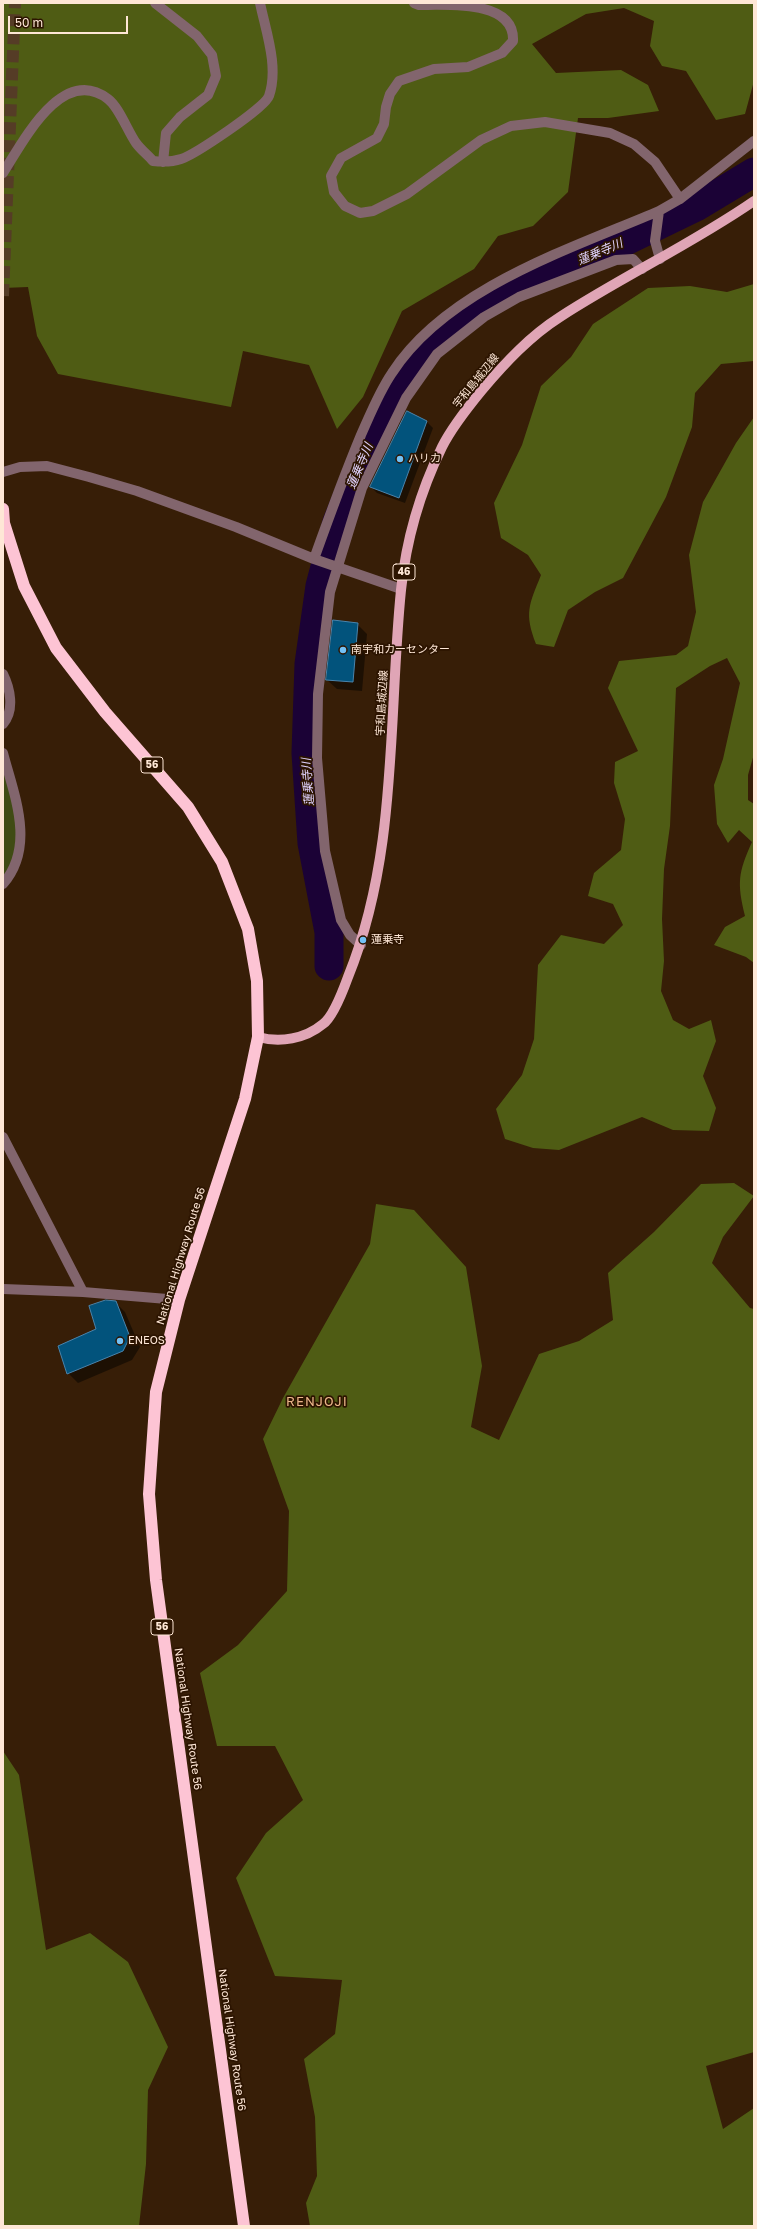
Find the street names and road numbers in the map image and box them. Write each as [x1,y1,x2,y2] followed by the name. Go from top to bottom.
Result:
[450,351,502,411] street label: 宇和島城辺線
[393,564,415,580] road number: 46
[374,670,390,736] street label: 宇和島城辺線
[141,757,163,773] road number: 56
[154,1186,208,1326] street label: National Highway Route 56
[151,1619,173,1635] road number: 56
[172,1647,204,1791] street label: National Highway Route 56
[216,1968,248,2112] street label: National Highway Route 56

